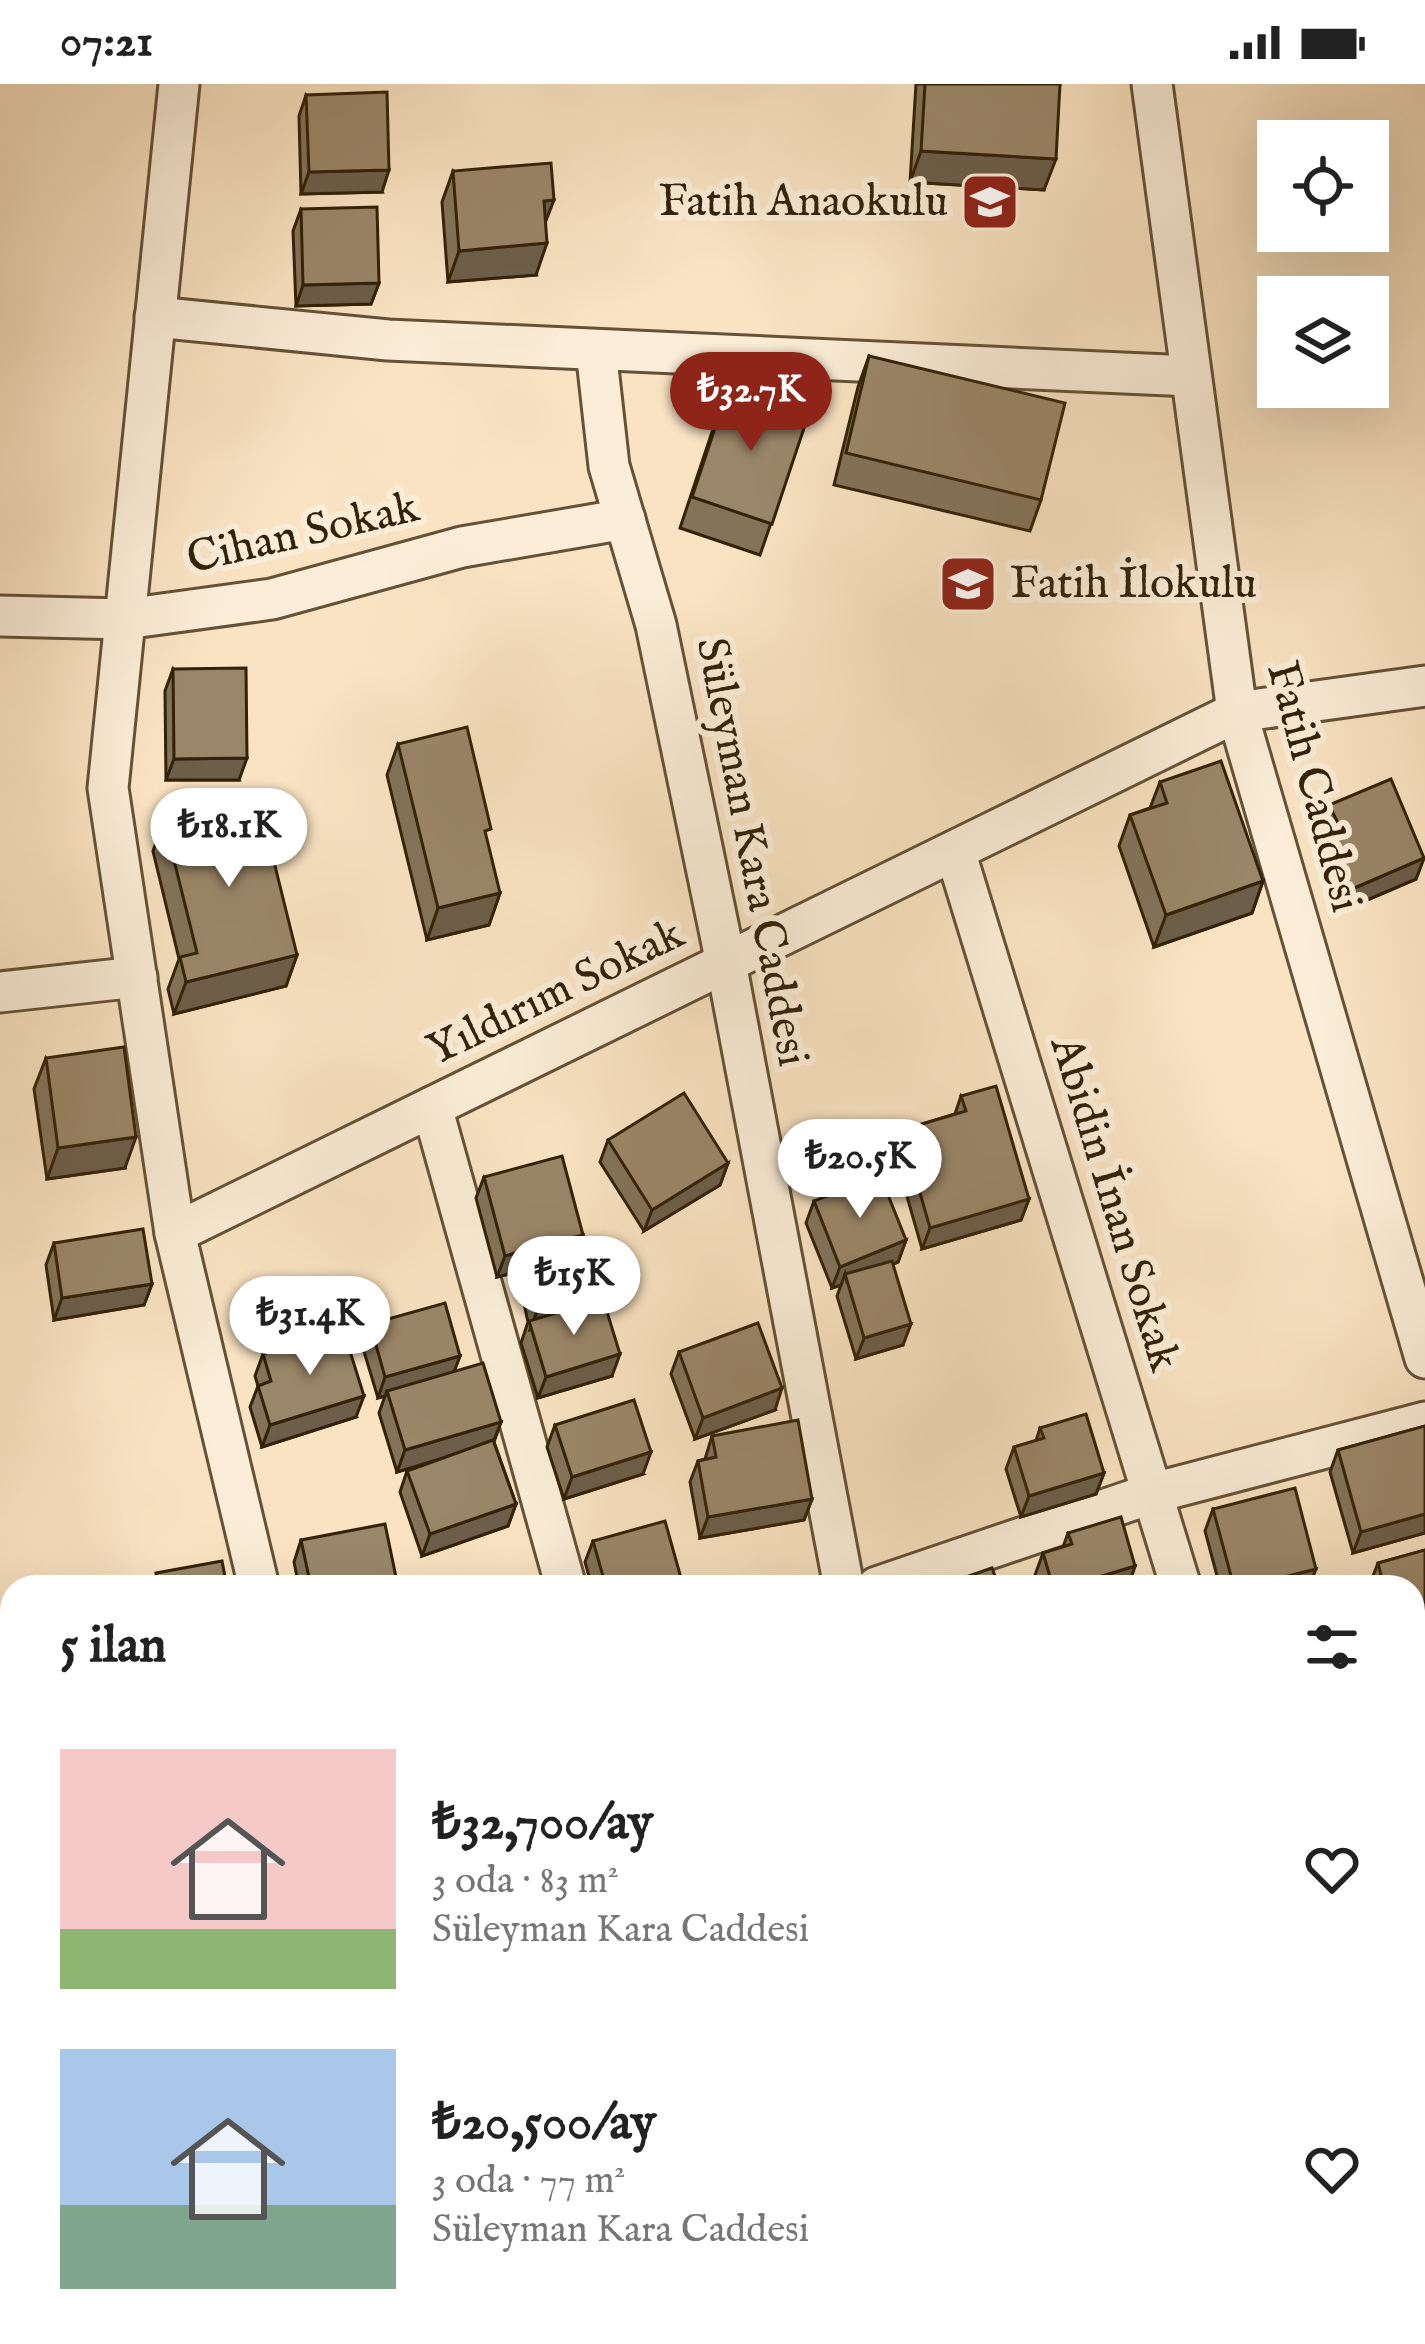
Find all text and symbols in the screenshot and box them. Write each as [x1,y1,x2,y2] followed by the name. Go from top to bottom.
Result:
[60,14,153,71] text: 07:21
[1257,120,1389,408] map controls
[1257,120,1389,252] button: locate
[959,171,1021,233] school or university icon: Fatih Anaokulu
[659,174,948,231] place label: Fatih Anaokulu
[1257,276,1389,408] button: layers
[653,352,849,454] pin: ₺32.7K
[697,366,805,415] text: ₺32.7K
[182,479,425,588] street label: Cihan Sokak
[937,553,999,615] school or university icon: Fatih İlokulu
[1010,556,1257,613] place label: Fatih İlokulu
[682,633,820,1071] street label: Süleyman Kara Caddesi
[1252,656,1374,918] street label: Fatih Caddesi
[131,788,327,890] pin: ₺18.1K
[177,802,281,851] text: ₺18.1K
[418,906,695,1080] street label: Yıldırım Sokak
[1036,1028,1192,1379] street label: Abidin İnan Sokak
[762,1119,958,1221] pin: ₺20.5K
[805,1133,915,1182] text: ₺20.5K
[503,1236,645,1338] pin: ₺15K
[534,1250,614,1299] text: ₺15K
[212,1276,408,1378] pin: ₺31.4K
[256,1290,364,1339] text: ₺31.4K
[1299,1614,1365,1680] icon: filters
[60,1615,166,1680] text: 5 ilan
[432,1792,653,1857] text: ₺32,700/ay
[156,1797,300,1941] icon: home
[1299,1836,1365,1902] icon: heart
[432,1857,619,1906] text: 3 oda · 83 m²
[432,1906,809,1955] text: Süleyman Kara Caddesi
[432,2092,656,2157] text: ₺20,500/ay
[156,2097,300,2241] icon: home
[1299,2136,1365,2202] icon: heart
[432,2157,625,2206] text: 3 oda · 77 m²
[432,2206,809,2255] text: Süleyman Kara Caddesi

